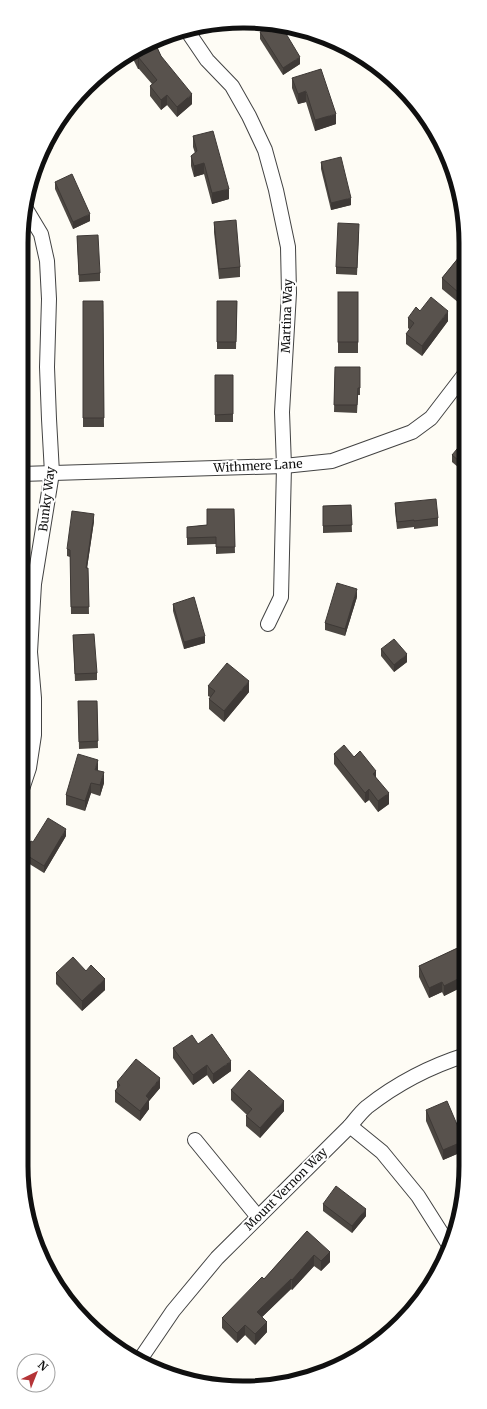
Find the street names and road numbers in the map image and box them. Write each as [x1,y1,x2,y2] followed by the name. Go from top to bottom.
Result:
[278,279,295,353] street label: Martina Way
[212,456,303,475] street label: Withmere Lane
[35,465,58,532] street label: Bunky Way
[241,1144,330,1233] street label: Mount Vernon Way

